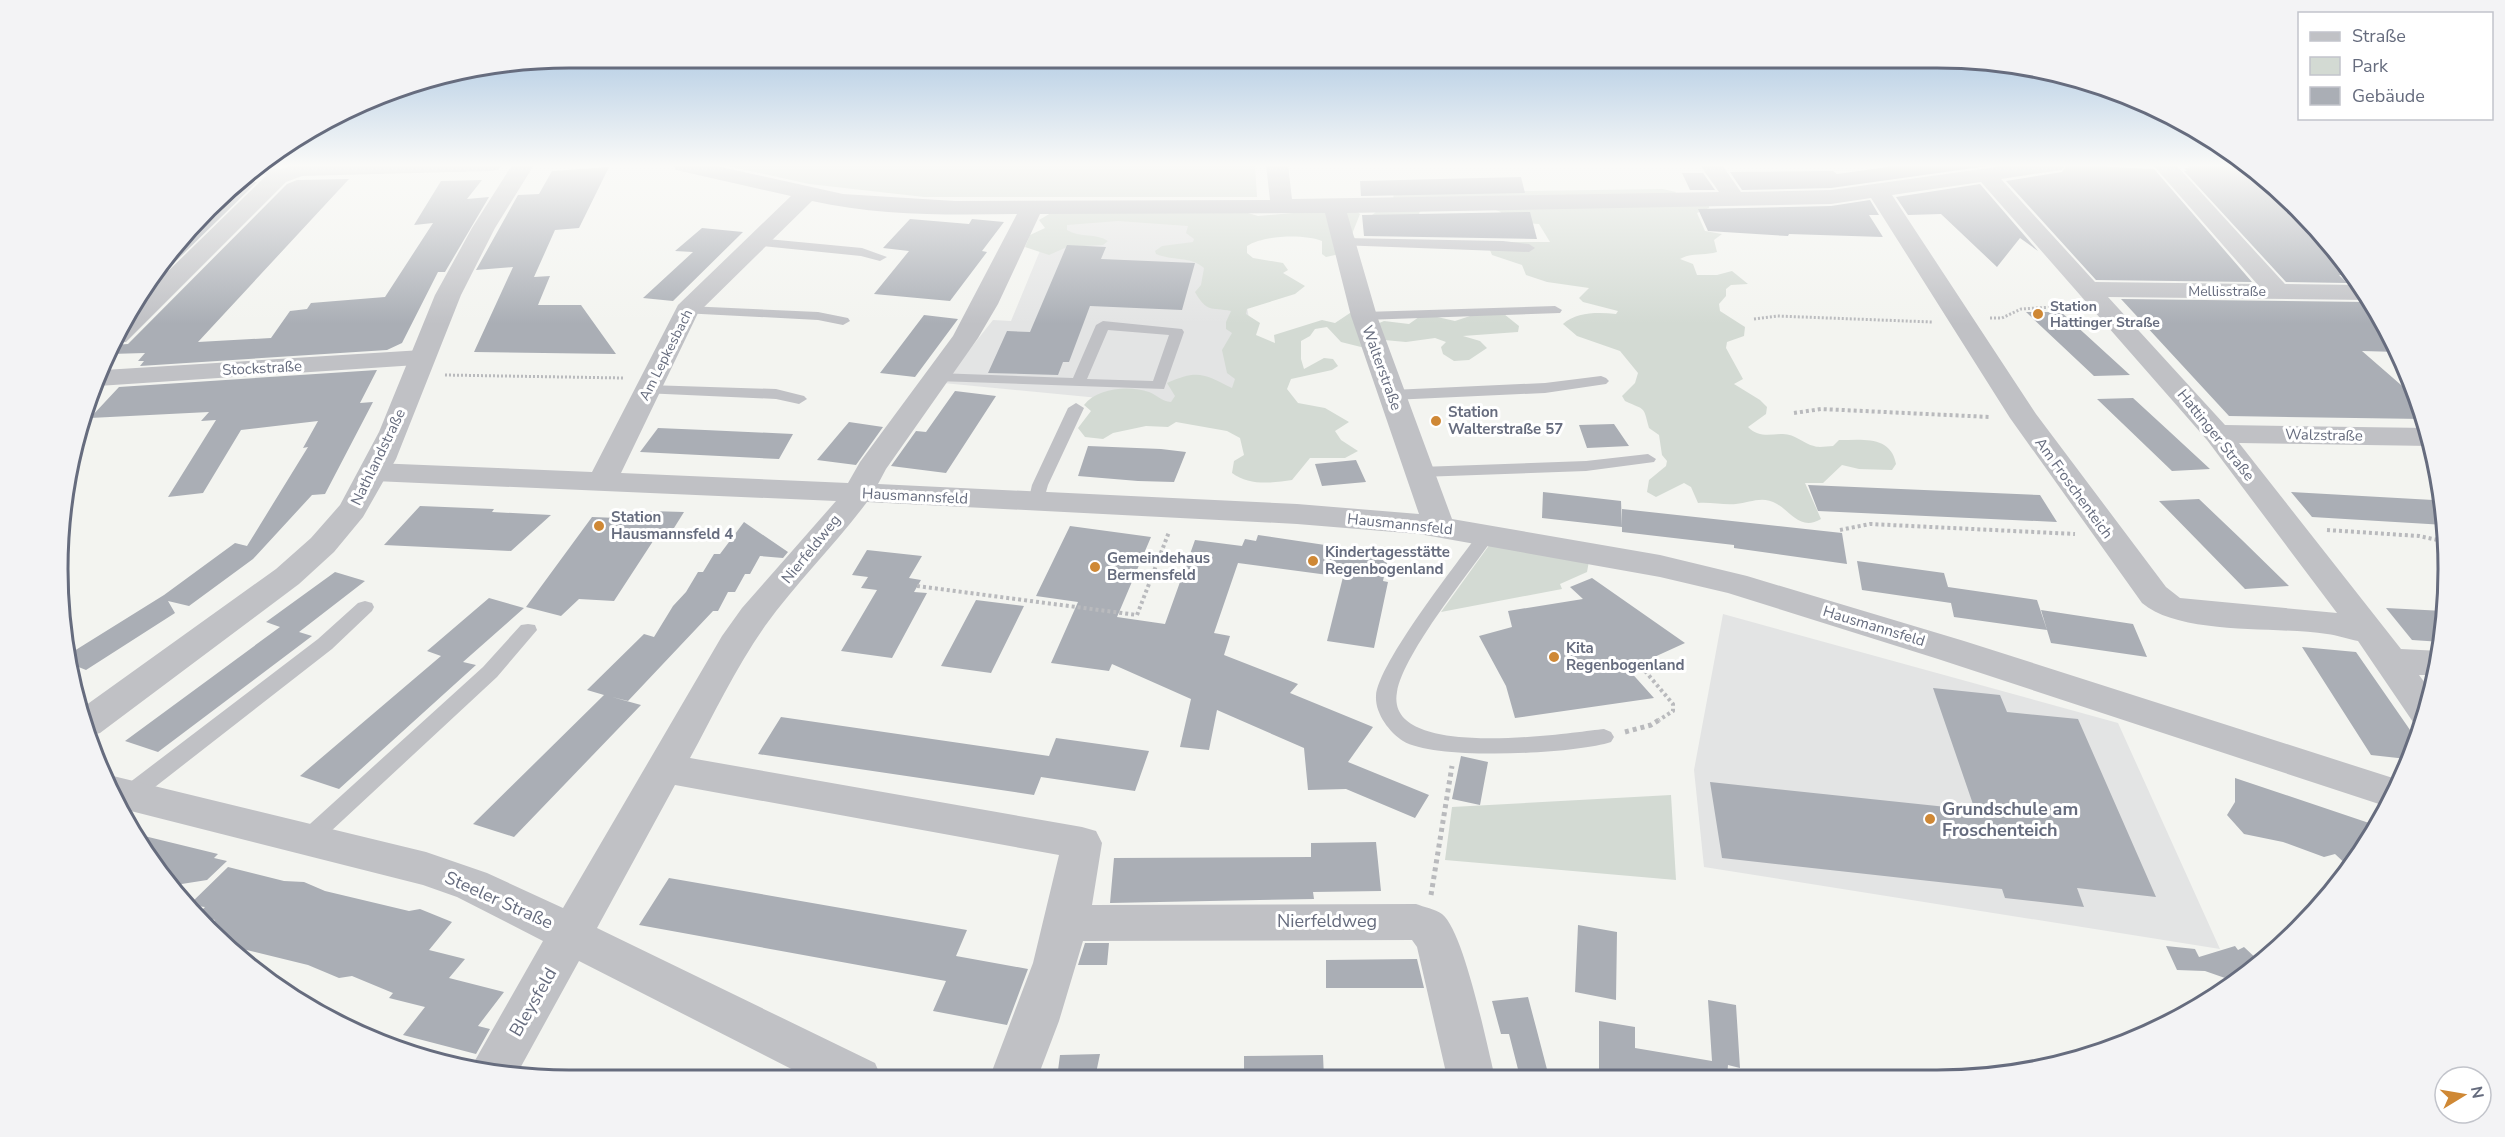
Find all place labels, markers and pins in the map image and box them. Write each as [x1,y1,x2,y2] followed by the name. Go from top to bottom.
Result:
[2050,297,2160,332] place label: Station Hattinger Straße
[2031,307,2045,321] marker: Station Hattinger Straße
[1448,402,1563,439] place label: Station Walterstraße 57
[1429,414,1443,428] marker: Station Walterstraße 57
[611,507,733,544] place label: Station Hausmannsfeld 4
[592,519,606,533] marker: Station Hausmannsfeld 4
[1325,542,1450,579] place label: Kindertagesstätte Regenbogenland
[1107,548,1210,585] place label: Gemeindehaus Bermensfeld
[1306,554,1320,568] marker: Kindertagesstätte Regenbogenland
[1088,560,1102,574] marker: Gemeindehaus Bermensfeld
[1566,638,1685,675] place label: Kita Regenbogenland
[1547,650,1561,664] marker: Kita Regenbogenland
[1942,797,2078,842] place label: Grundschule am Froschenteich
[1923,812,1937,826] marker: Grundschule am Froschenteich

